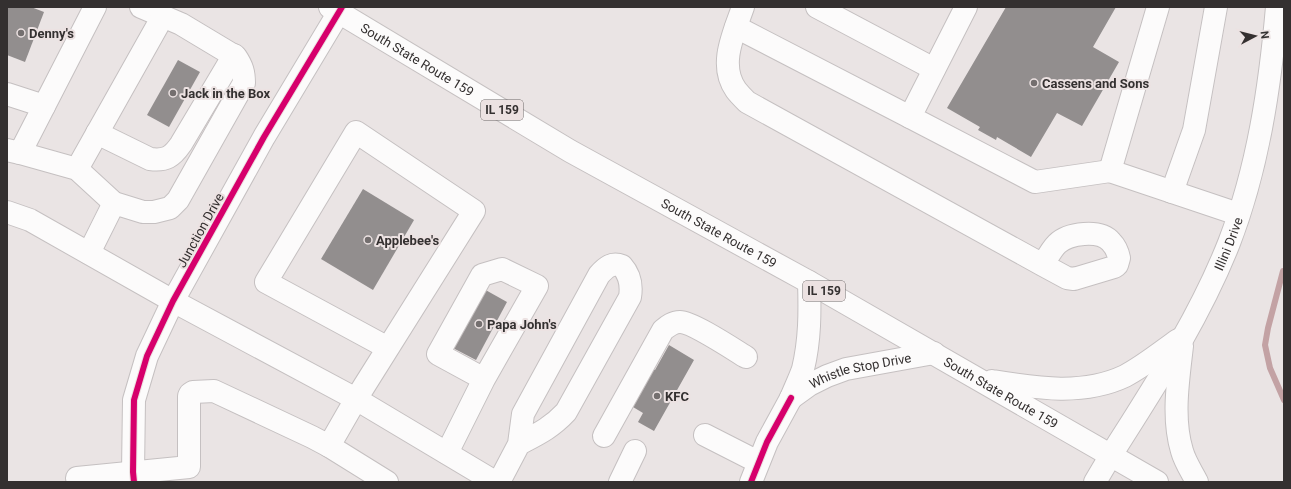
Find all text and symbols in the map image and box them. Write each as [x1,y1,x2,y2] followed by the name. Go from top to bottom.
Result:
[1235,16,1275,56] north arrow
[358,20,477,100] street label: South State Route 159
[29,26,74,41] place label: Denny's
[16,28,26,38] marker: Denny's
[1258,30,1271,40] text: N
[1042,76,1149,91] place label: Cassens and Sons
[1029,78,1039,88] marker: Cassens and Sons
[181,86,271,101] place label: Jack in the Box
[168,88,178,98] marker: Jack in the Box
[481,100,523,120] road number: IL 159
[174,190,227,270] street label: Junction Drive
[659,196,779,271] street label: South State Route 159
[1211,215,1246,273] street label: Illini Drive
[376,233,439,248] place label: Applebee's
[363,235,373,245] marker: Applebee's
[803,281,845,301] road number: IL 159
[487,317,557,332] place label: Papa John's
[474,319,484,329] marker: Papa John's
[807,350,913,392] street label: Whistle Stop Drive
[941,354,1061,432] street label: South State Route 159
[665,389,689,404] place label: KFC
[652,391,662,401] marker: KFC

